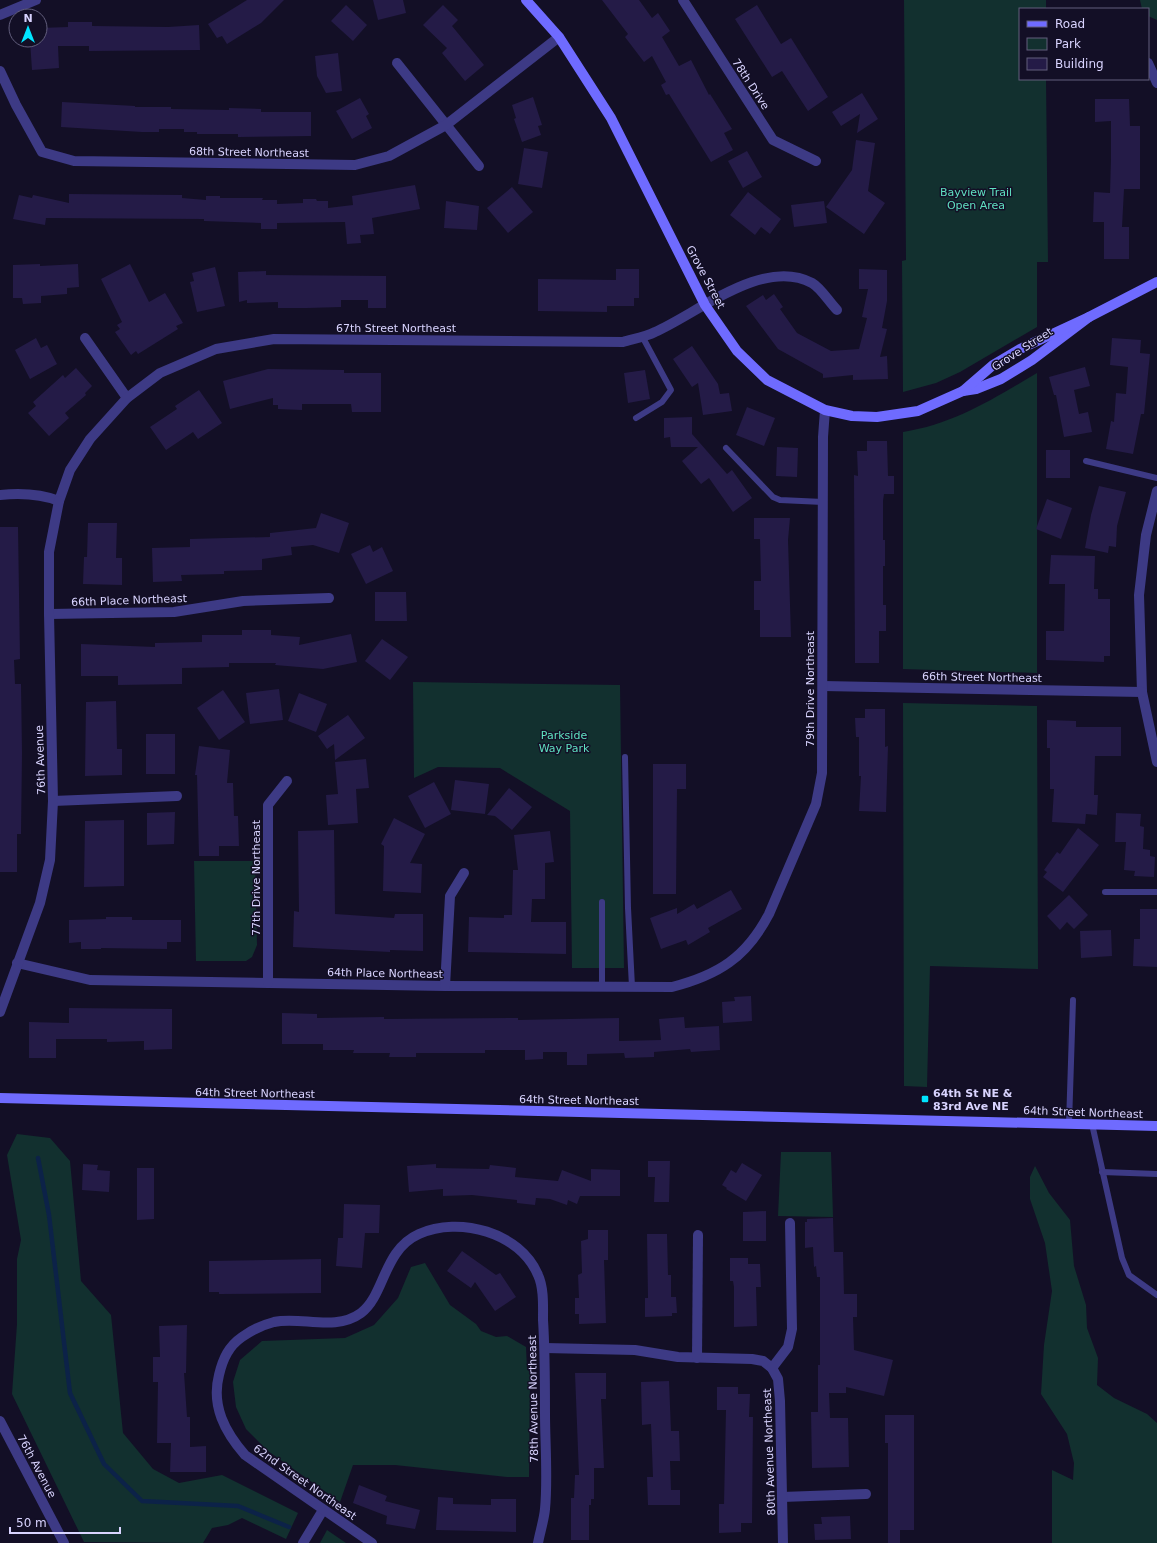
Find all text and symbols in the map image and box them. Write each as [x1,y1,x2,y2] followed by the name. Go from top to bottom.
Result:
[8,8,48,48] north arrow
[1019,8,1149,80] legend
[23,12,33,25] text: N
[1055,17,1085,31] text: Road
[1055,37,1081,51] text: Park
[729,56,772,112] street label: 78th Drive
[1055,57,1104,71] text: Building
[189,145,310,160] street label: 68th Street Northeast
[940,186,1012,212] park label: Bayview Trail Open Area
[683,243,728,312] street label: Grove Street
[336,322,457,335] street label: 67th Street Northeast
[989,325,1056,374] street label: Grove Street
[71,592,188,609] street label: 66th Place Northeast
[804,630,817,747] street label: 79th Drive Northeast
[922,670,1043,685] street label: 66th Street Northeast
[33,725,48,795] street label: 76th Avenue
[539,729,590,755] park label: Parkside Way Park
[250,819,263,936] street label: 77th Drive Northeast
[327,966,444,981] street label: 64th Place Northeast
[195,1086,316,1101] street label: 64th Street Northeast
[933,1087,1013,1113] place label: 64th St NE & 83rd Ave NE
[519,1093,640,1108] street label: 64th Street Northeast
[920,1094,930,1104] marker: 64th St NE & 83rd Ave NE
[1023,1104,1144,1121] street label: 64th Street Northeast
[526,1334,541,1463] street label: 78th Avenue Northeast
[761,1387,778,1516] street label: 80th Avenue Northeast
[14,1432,59,1500] street label: 76th Avenue
[251,1442,359,1523] street label: 62nd Street Northeast
[10,1509,120,1535] scale bar
[16,1516,47,1530] text: 50 m

